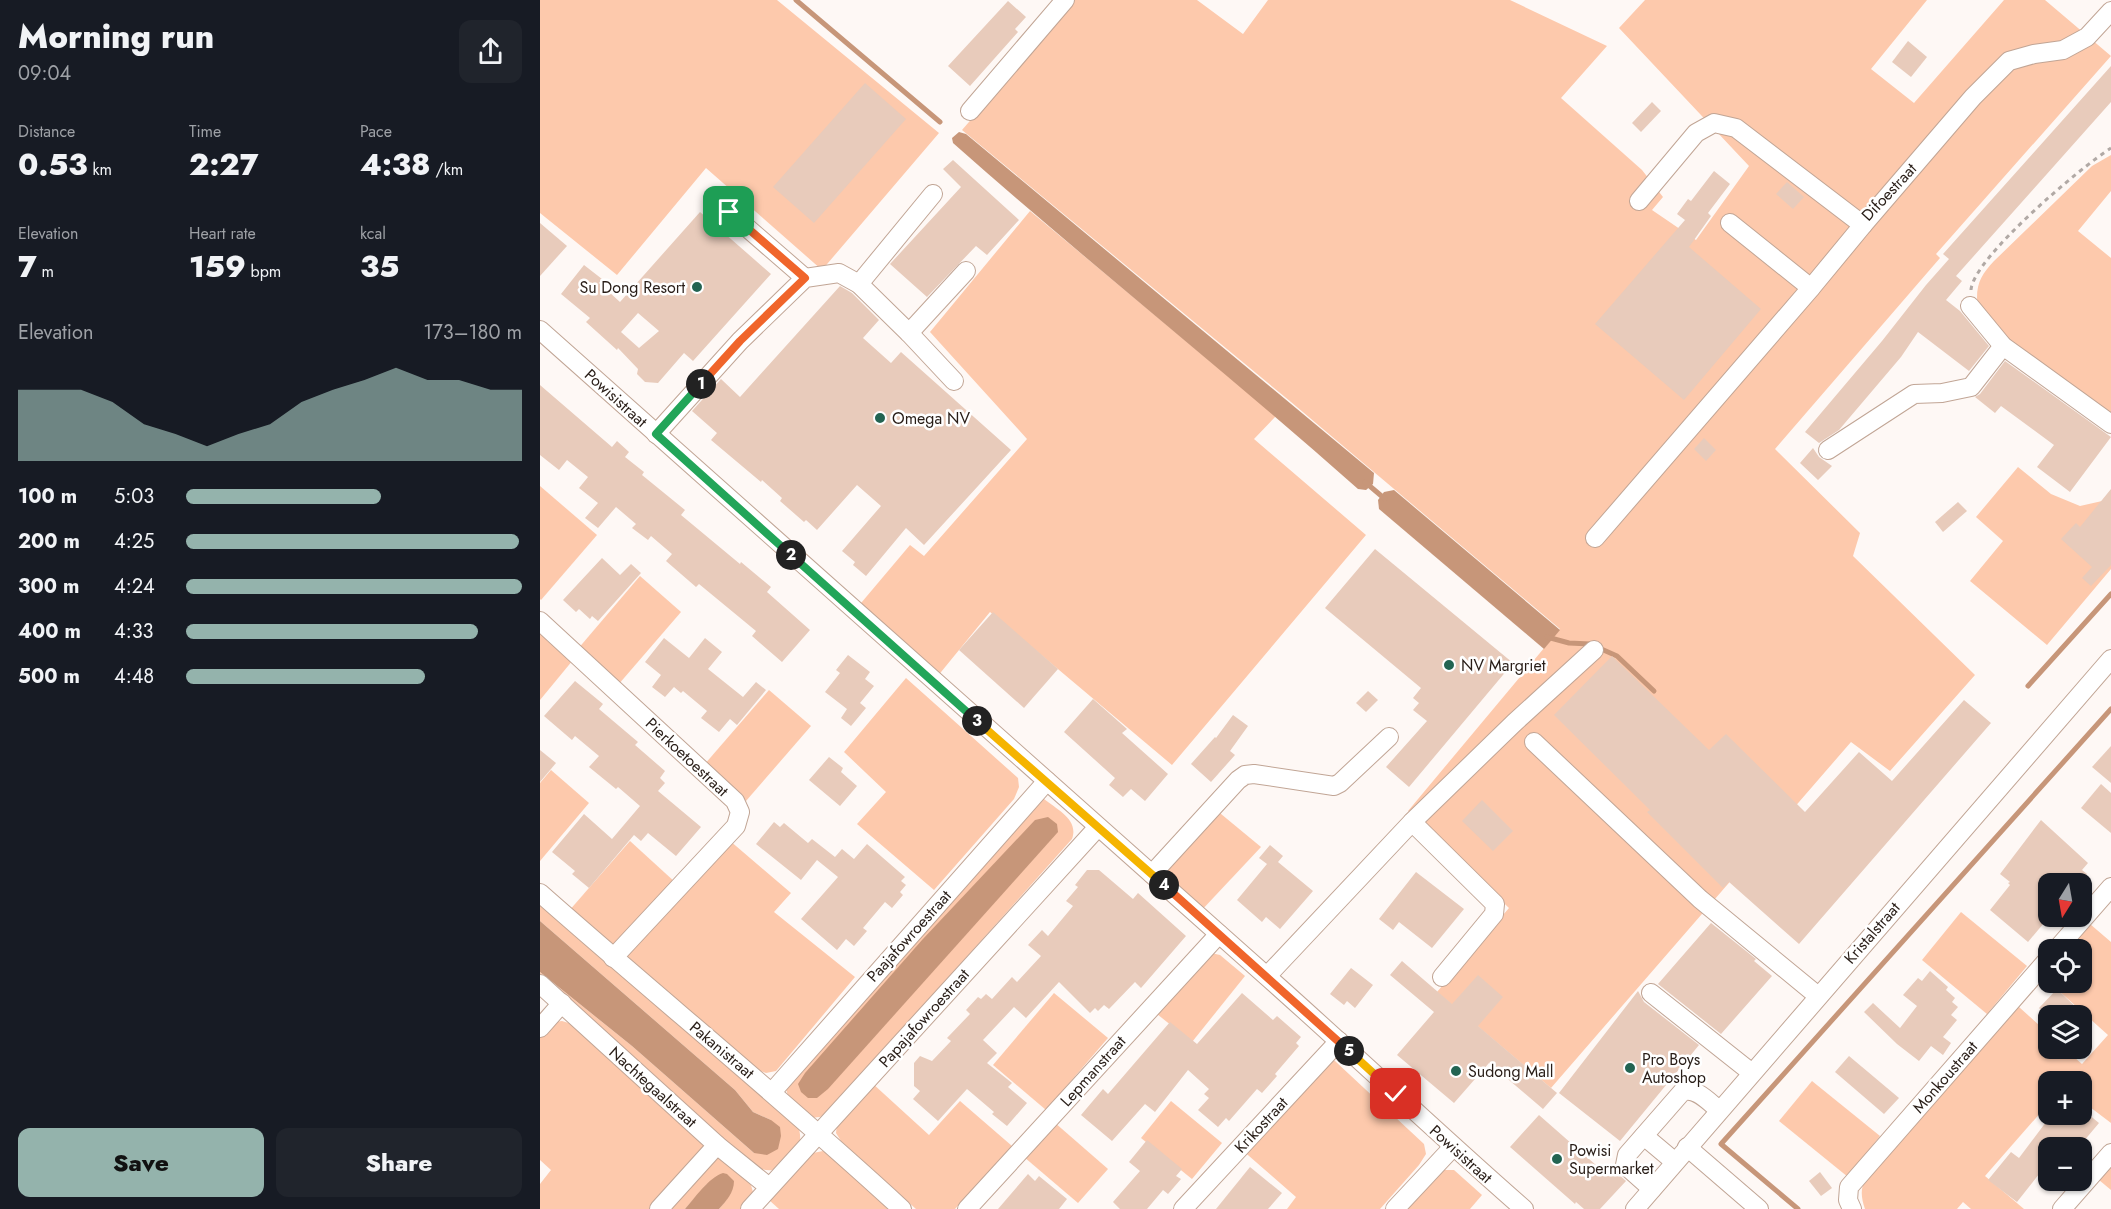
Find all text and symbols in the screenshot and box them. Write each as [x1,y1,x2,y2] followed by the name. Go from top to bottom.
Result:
[18,13,214,60] text: Morning run
[459,20,522,83] button: share
[18,59,71,88] text: 09:04
[18,120,75,143] text: Distance
[189,120,221,143] text: Time
[360,120,392,143] text: Pace
[18,143,88,186] text: 0.53
[189,143,259,186] text: 2:27
[360,143,431,186] text: 4:38
[88,158,112,181] text: km
[431,158,463,181] text: /km
[1856,158,1922,226] street label: Difoestraat
[703,186,754,237] pin
[712,195,745,228] icon: arrive
[18,222,78,245] text: Elevation
[189,222,256,245] text: Heart rate
[360,222,386,245] text: kcal
[18,245,37,288] text: 7
[189,245,246,288] text: 159
[360,245,399,288] text: 35
[37,260,54,283] text: m
[246,260,281,283] text: bpm
[579,276,685,299] place label: Su Dong Resort
[690,280,704,294] marker: Su Dong Resort
[18,318,93,347] text: Elevation
[423,318,522,347] text: 173–180 m
[580,364,653,433] street label: Powisistraat
[686,369,716,399] pin: 1
[697,372,705,395] text: 1
[892,407,970,430] place label: Omega NV
[873,411,887,425] marker: Omega NV
[18,482,77,511] text: 100 m
[114,482,154,511] text: 5:03
[18,527,80,556] text: 200 m
[114,527,154,556] text: 4:25
[776,540,806,570] pin: 2
[786,543,796,566] text: 2
[18,572,79,601] text: 300 m
[114,572,155,601] text: 4:24
[18,617,81,646] text: 400 m
[114,617,154,646] text: 4:33
[1461,654,1546,677] place label: NV Margriet
[1442,658,1456,672] marker: NV Margriet
[18,662,80,691] text: 500 m
[114,662,154,691] text: 4:48
[962,706,992,736] pin: 3
[972,709,982,732] text: 3
[640,712,734,802] street label: Pierkoetoestraat
[1149,870,1179,900] pin: 4
[1158,873,1170,896] text: 4
[2038,873,2092,927] north arrow
[2038,873,2092,1191] map controls
[861,885,957,987] street label: Paajafowroestraat
[1839,897,1905,969] street label: Kristalstraat
[2038,939,2092,993] button: locate
[873,963,975,1072] street label: Papajafowroestraat
[2038,1005,2092,1059] button: layers
[685,1016,759,1084] street label: Pakanistraat
[1055,1030,1131,1111] street label: Lepmanstraat
[1334,1036,1364,1066] pin: 5
[1907,1036,1983,1118] street label: Monkoustraat
[1344,1039,1354,1062] text: 5
[604,1041,702,1133] street label: Nachtegaalstraat
[1642,1048,1706,1089] place label: Pro Boys Autoshop
[1468,1060,1553,1083] place label: Sudong Mall
[1623,1061,1637,1075] marker: Pro Boys Autoshop
[1449,1064,1463,1078] marker: Sudong Mall
[1370,1068,1421,1119] pin
[2038,1071,2092,1125] button: +
[1379,1077,1412,1110] icon: check
[1229,1092,1293,1158] street label: Krikostraat
[1425,1120,1498,1189] street label: Powisistraat
[18,1128,264,1197] button: Save
[276,1128,522,1197] button: Share
[2038,1137,2092,1191] button: −
[1569,1139,1654,1180] place label: Powisi Supermarket
[1550,1152,1564,1166] marker: Powisi Supermarket

